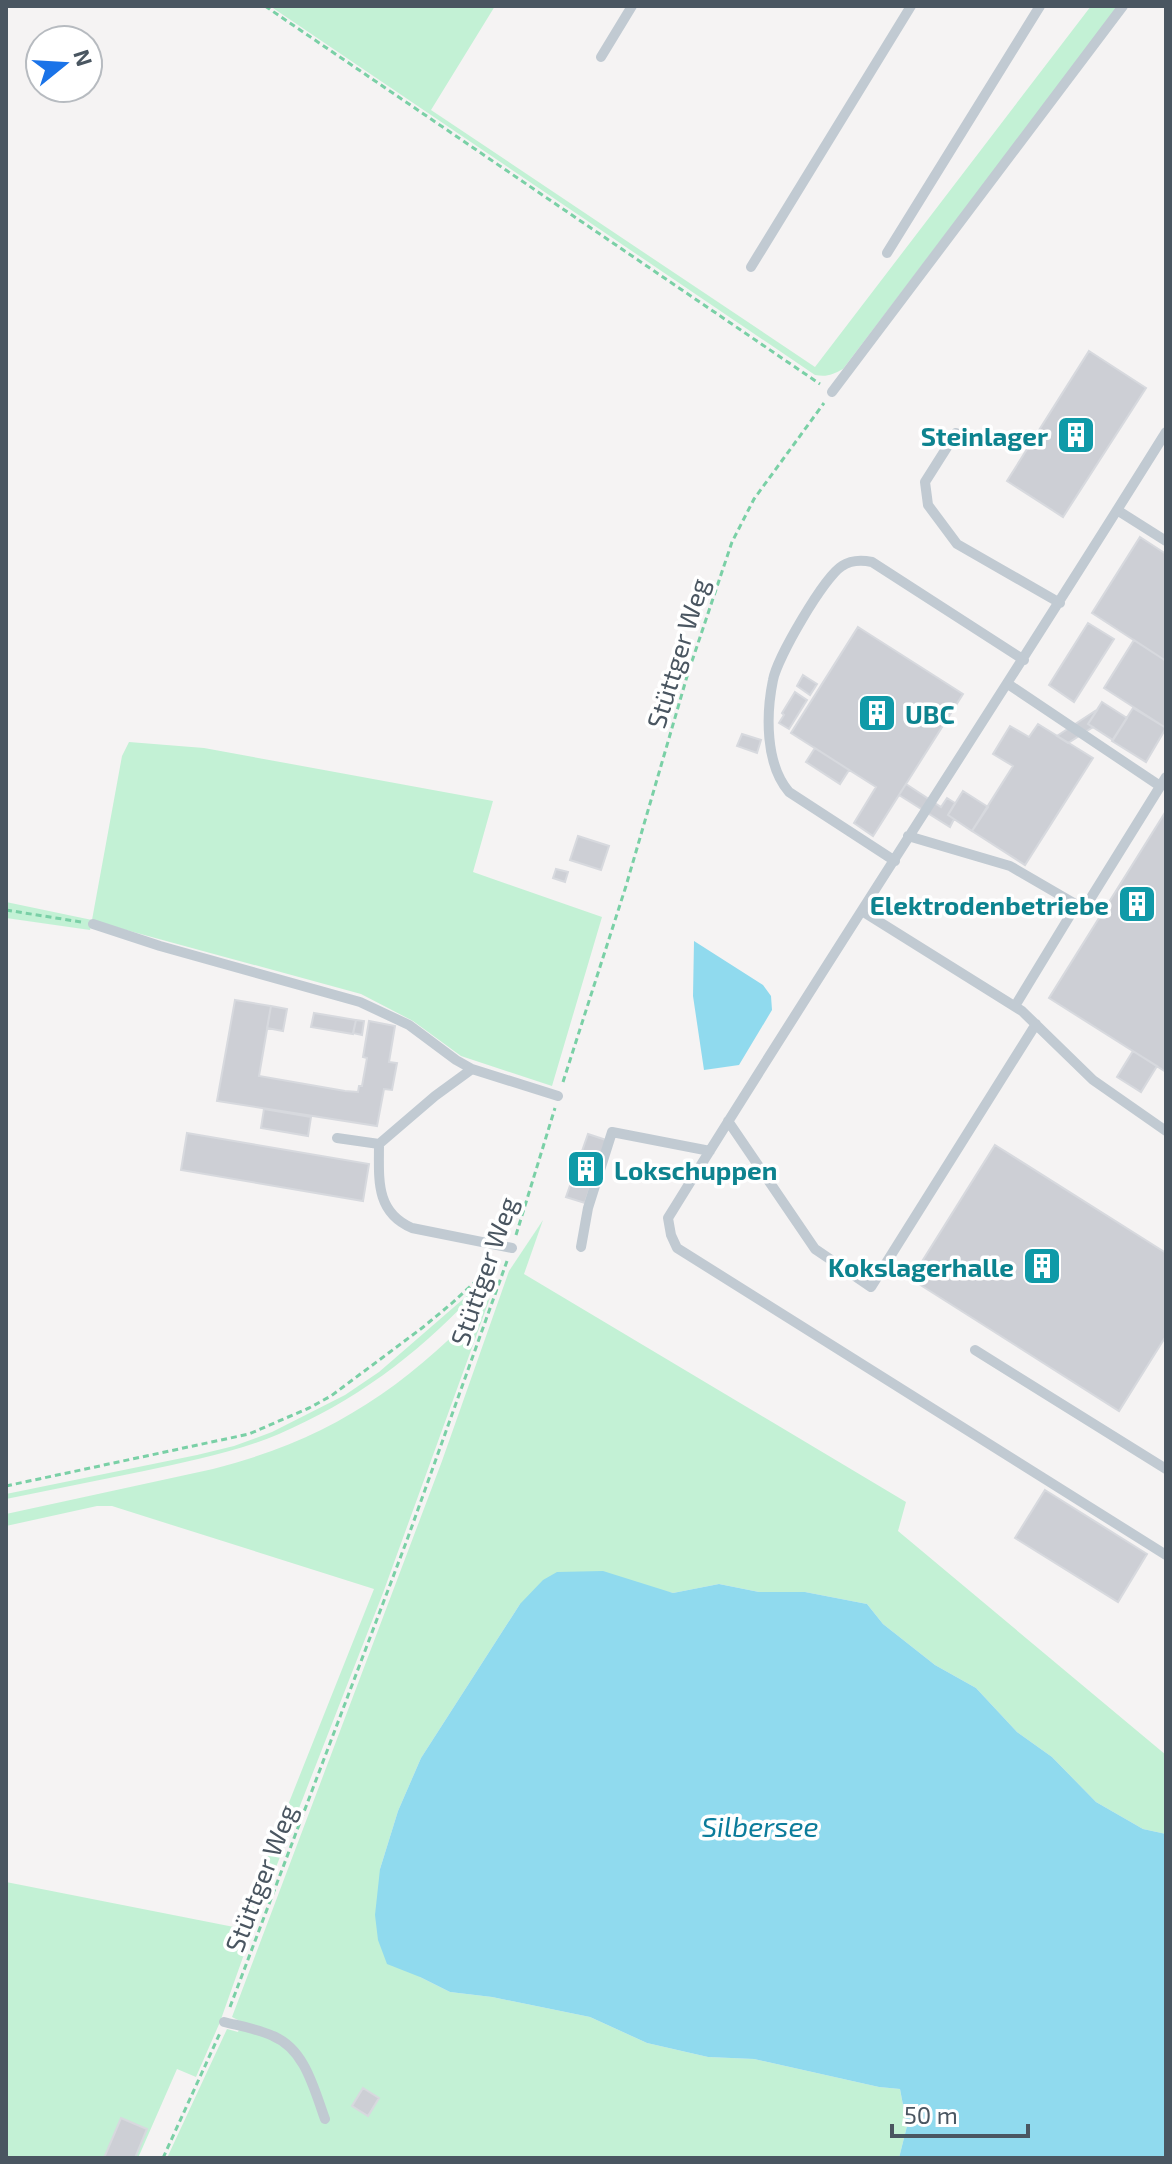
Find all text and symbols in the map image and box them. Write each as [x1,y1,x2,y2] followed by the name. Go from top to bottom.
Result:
[24,24,104,104] north arrow
[69,46,99,69] text: N
[1055,414,1097,456] building icon: Steinlager
[921,420,1048,451] place label: Steinlager
[639,574,715,732] street label: Stüttger Weg
[856,692,898,734] building icon: UBC
[905,698,955,729] place label: UBC
[1116,883,1158,925] building icon: Elektrodenbetriebe
[870,889,1109,920] place label: Elektrodenbetriebe
[565,1148,607,1190] building icon: Lokschuppen
[614,1154,777,1185] place label: Lokschuppen
[443,1193,523,1349] street label: Stüttger Weg
[1021,1245,1063,1287] building icon: Kokslagerhalle
[828,1251,1014,1282] place label: Kokslagerhalle
[218,1800,302,1956] street label: Stüttger Weg
[701,1809,819,1843] water label: Silbersee
[892,2088,1028,2138] scale bar
[904,2100,958,2129] text: 50 m

